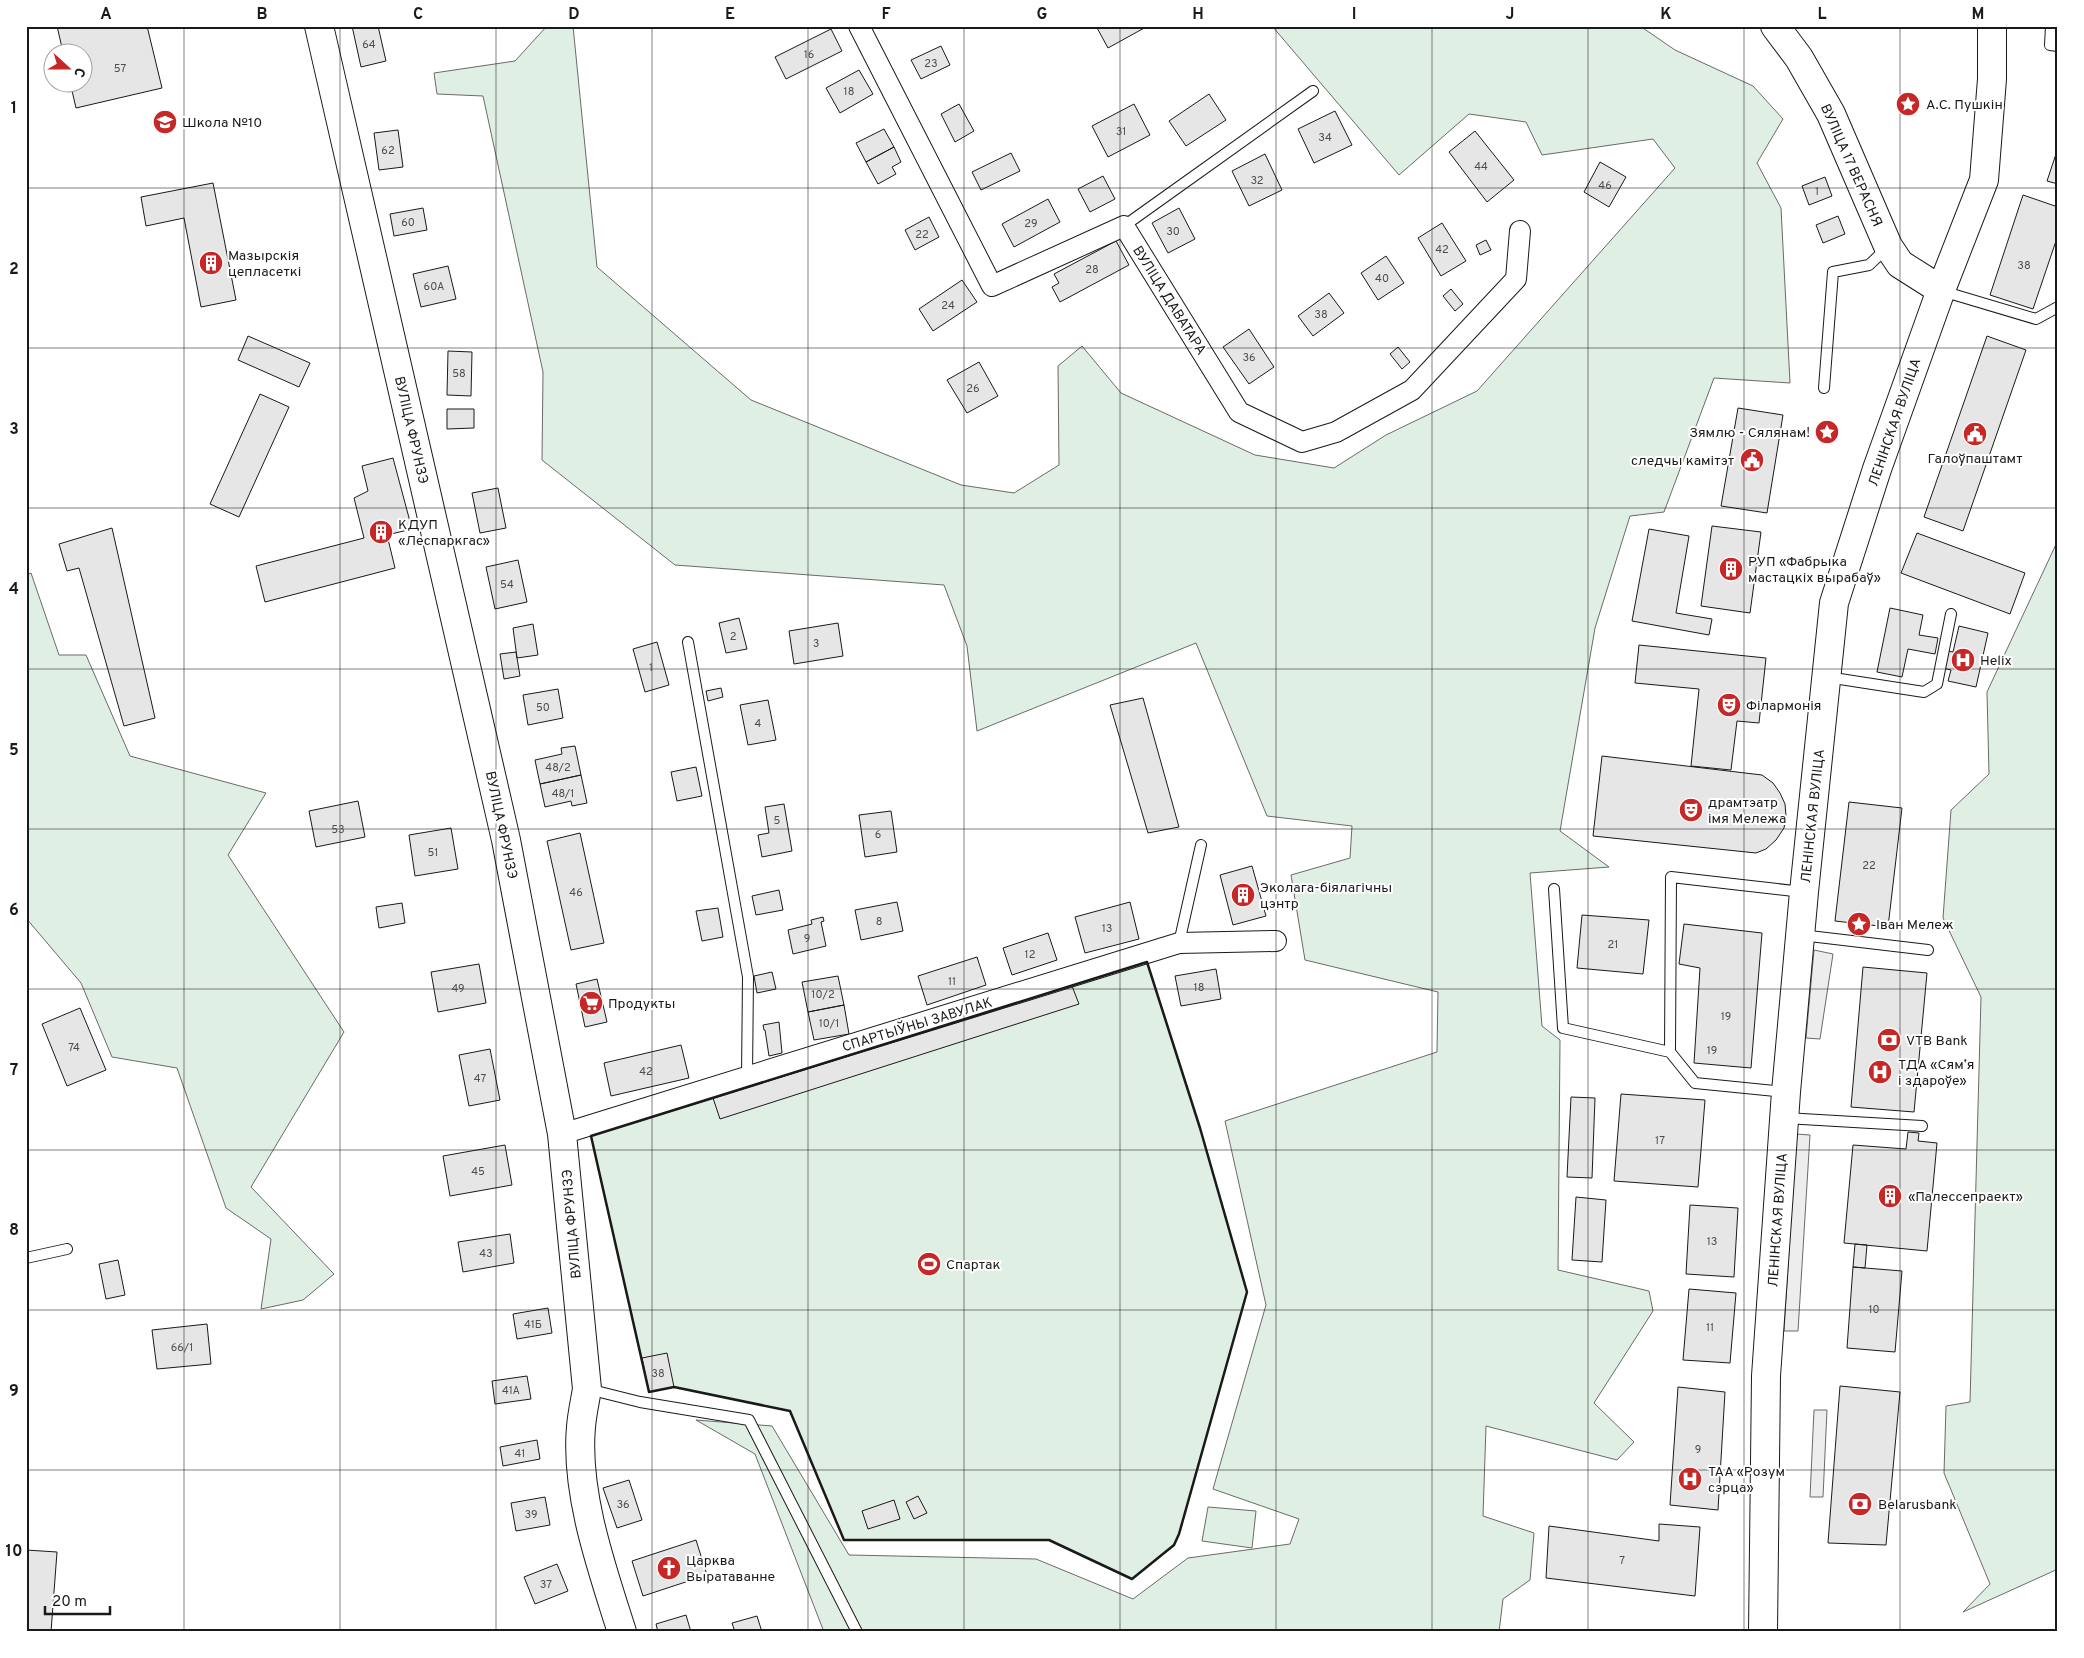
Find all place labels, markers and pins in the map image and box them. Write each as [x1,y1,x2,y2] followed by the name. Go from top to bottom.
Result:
[1895,91,1921,117] place icon: А.С. Пушкін
[1926,97,2003,114] place label: А.С. Пушкін
[152,109,178,135] school or university icon: Школа №10
[182,115,262,132] place label: Школа №10
[228,248,301,281] place label: Мазырскія цепласеткі
[198,250,224,276] building icon: Мазырскія цепласеткі
[1814,419,1840,445] place icon: Зямлю - Сялянам!
[1962,421,1988,447] public building icon: Галоўпаштамт
[1689,425,1810,442] place label: Зямлю - Сялянам!
[1739,447,1765,473] public building icon: следчы камітэт
[1927,451,2023,468] place label: Галоўпаштамт
[1631,453,1734,470] place label: следчы камітэт
[398,517,490,550] place label: КДУП «Леспаркгас»
[368,519,394,545] building icon: КДУП «Леспаркгас»
[1748,554,1881,587] place label: РУП «Фабрыка мастацкіх вырабаў»
[1718,556,1744,582] building icon: РУП «Фабрыка мастацкіх вырабаў»
[1950,647,1976,673] hospital icon: Helix
[1980,653,2012,670] place label: Helix
[1716,692,1742,718] theatre icon: Філармонія
[1746,698,1821,715] place label: Філармонія
[1708,795,1786,828] place label: драмтэатр імя Мележа
[1678,797,1704,823] theatre icon: драмтэатр імя Мележа
[1260,880,1392,913] place label: Эколага-біялагічны цэнтр
[1230,882,1256,908] building icon: Эколага-біялагічны цэнтр
[1846,911,1872,937] place icon: Іван Мележ
[1876,917,1954,934] place label: Іван Мележ
[578,990,604,1016] supermarket icon: Продукты
[608,996,675,1013] place label: Продукты
[1876,1027,1902,1053] bank icon: VTB Bank
[1906,1033,1968,1050] place label: VTB Bank
[1898,1057,1975,1090] place label: ТДА «Сямʼя і здароўе»
[1867,1059,1893,1085] hospital icon: ТДА «Сямʼя і здароўе»
[1877,1183,1903,1209] building icon: «Палессепраект»
[1908,1189,2023,1206] place label: «Палессепраект»
[916,1251,942,1277] sports icon: Спартак
[946,1257,1001,1274] place label: Спартак
[1708,1464,1785,1497] place label: ТАА «Розум сэрца»
[1677,1466,1703,1492] hospital icon: ТАА «Розум сэрца»
[1847,1491,1873,1517] bank icon: Belarusbank
[1878,1497,1957,1514] place label: Belarusbank
[686,1553,775,1586] place label: Царква Выратаванне
[656,1555,682,1581] church icon: Царква Выратаванне

